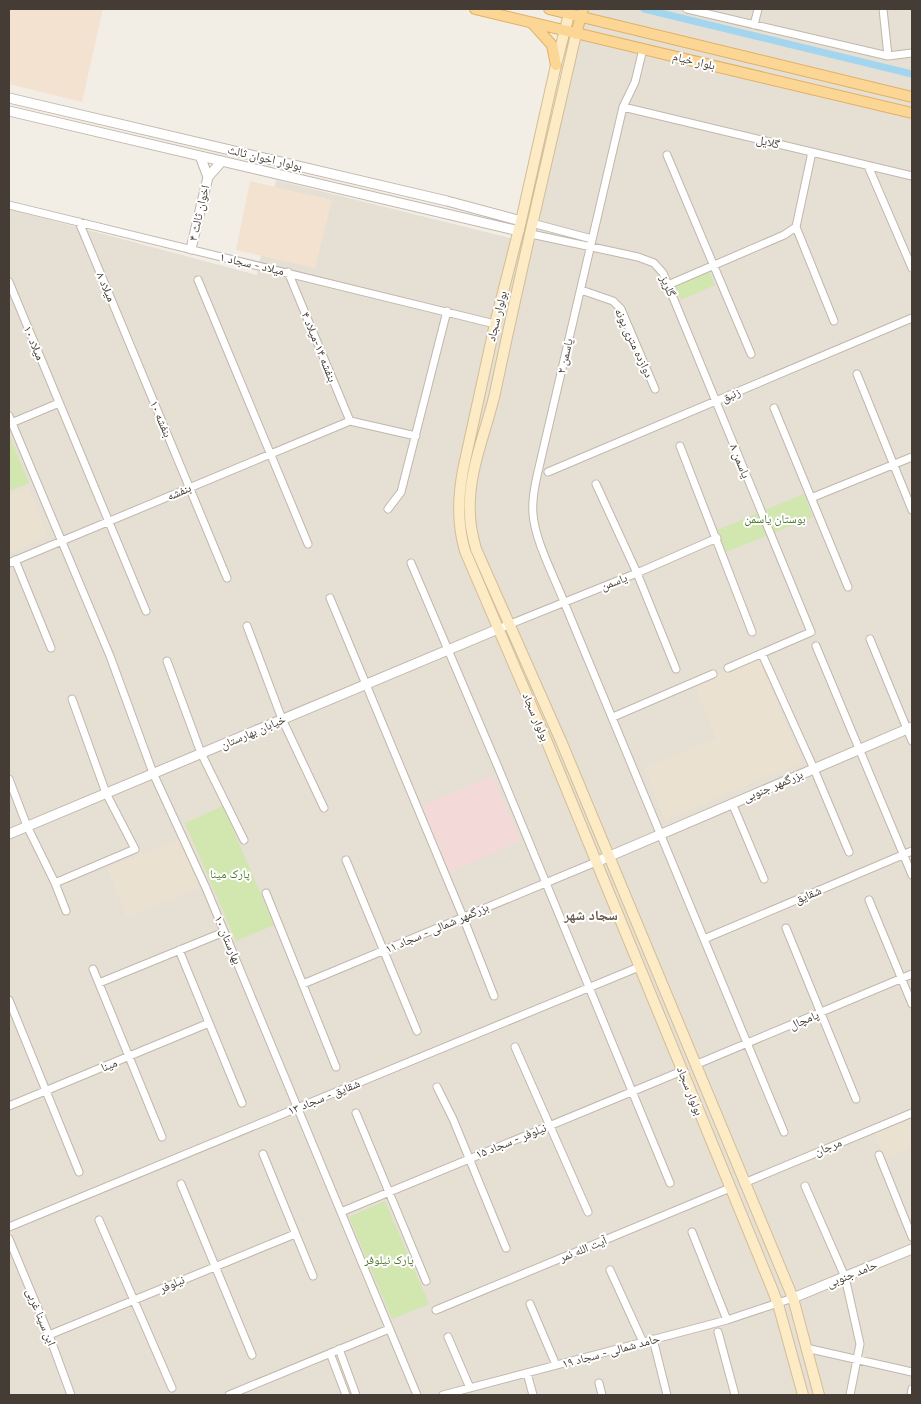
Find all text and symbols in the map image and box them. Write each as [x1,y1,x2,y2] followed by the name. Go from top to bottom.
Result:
[671,48,717,74] street label: بلوار خیام
[755,132,781,152] street label: گلایل
[226,142,304,174] street label: بولوار اخوان ثالث
[185,183,213,243] street label: اخوان ثالث ۴
[218,249,286,279] street label: میلاد - سجاد ۱
[93,270,119,304] street label: میلاد ۸
[656,272,680,299] street label: گلریز
[483,289,511,343] street label: بولوار سجاد
[611,306,657,380] street label: دوازده متری پونه
[298,310,340,384] street label: بنفشه ۱۴-میلاد ۴
[20,323,48,363] street label: میلاد ۱۰
[553,337,577,375] street label: یاسمن ۲
[719,384,743,406] street label: زنبق
[146,398,176,440] street label: بنفشه ۱۰
[726,442,754,481] street label: یاسمن ۸
[164,480,194,504] street label: بنفشه
[744,511,806,527] park label: بوستان یاسمن
[599,570,630,594] street label: یاسمن
[519,690,553,744] street label: بولوار سجاد
[218,711,288,753] street label: خیابان بهارستان
[741,766,805,806] street label: بزرگمهر جنوبی
[210,866,250,882] park label: پارک مینا
[792,882,824,908] street label: شقایق
[383,899,491,957] street label: بزرگمهر شمالی - سجاد ۱۱
[563,906,618,925] district label: سجاد شهر
[211,913,245,967] street label: بهارستان ۱۰
[787,1006,822,1033] street label: پامچال
[98,1055,120,1075] street label: مینا
[673,1064,707,1118] street label: بولوار سجاد
[286,1075,363,1119] street label: شقایق - سجاد ۱۳
[473,1120,549,1162] street label: نیلوفر - سجاد ۱۵
[812,1134,844,1160] street label: مرجان
[556,1232,610,1266] street label: آیت الله نمر
[363,1252,414,1268] park label: پارک نیلوفر
[824,1256,880,1291] street label: حامد جنوبی
[156,1272,187,1297] street label: نیلوفر
[22,1286,60,1348] street label: ابن سینا غربی
[560,1330,662,1372] street label: حامد شمالی - سجاد ۱۹

